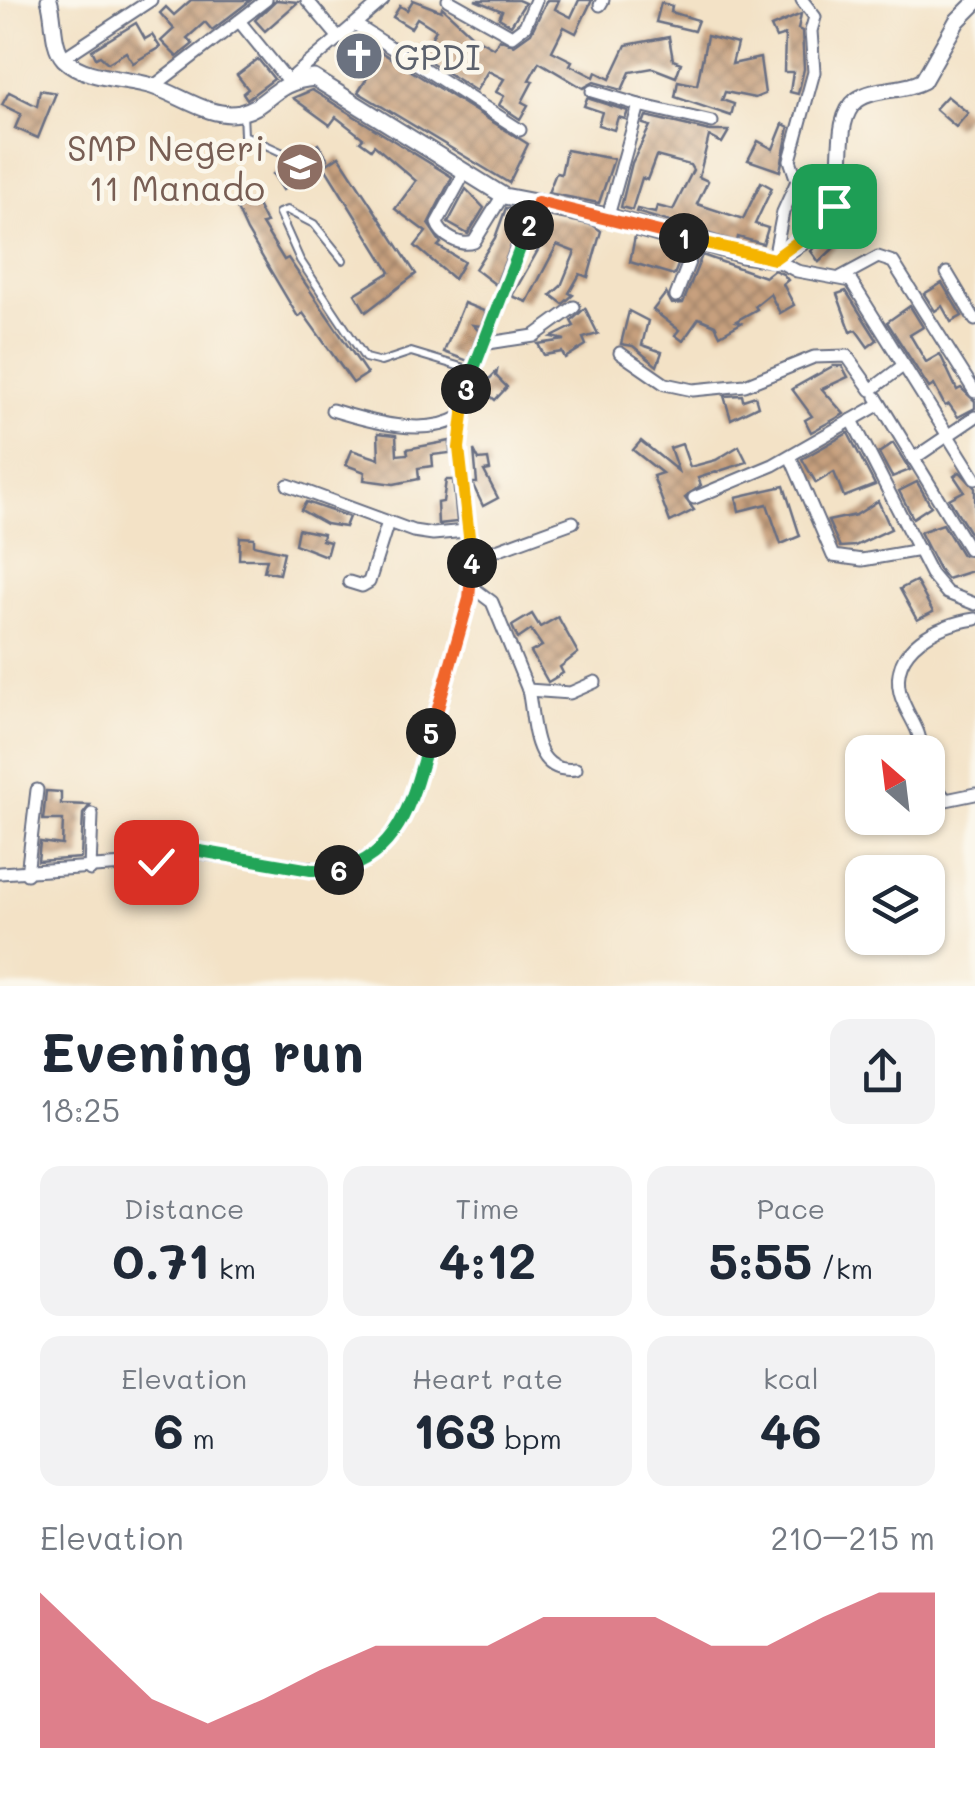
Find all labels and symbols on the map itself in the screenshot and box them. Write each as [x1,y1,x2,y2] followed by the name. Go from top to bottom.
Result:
[333,30,385,82] church icon: GPDI
[394,33,481,79] place label: GPDI
[67,124,265,210] place label: SMP Negeri 11 Manado
[274,141,326,193] school or university icon: SMP Negeri 11 Manado
[792,164,877,249] pin
[504,200,554,250] pin: 2
[659,213,709,263] pin: 1
[441,364,491,414] pin: 3
[447,538,497,588] pin: 4
[406,708,456,758] pin: 5
[845,735,945,835] north arrow
[114,820,199,905] pin
[314,845,364,895] pin: 6

